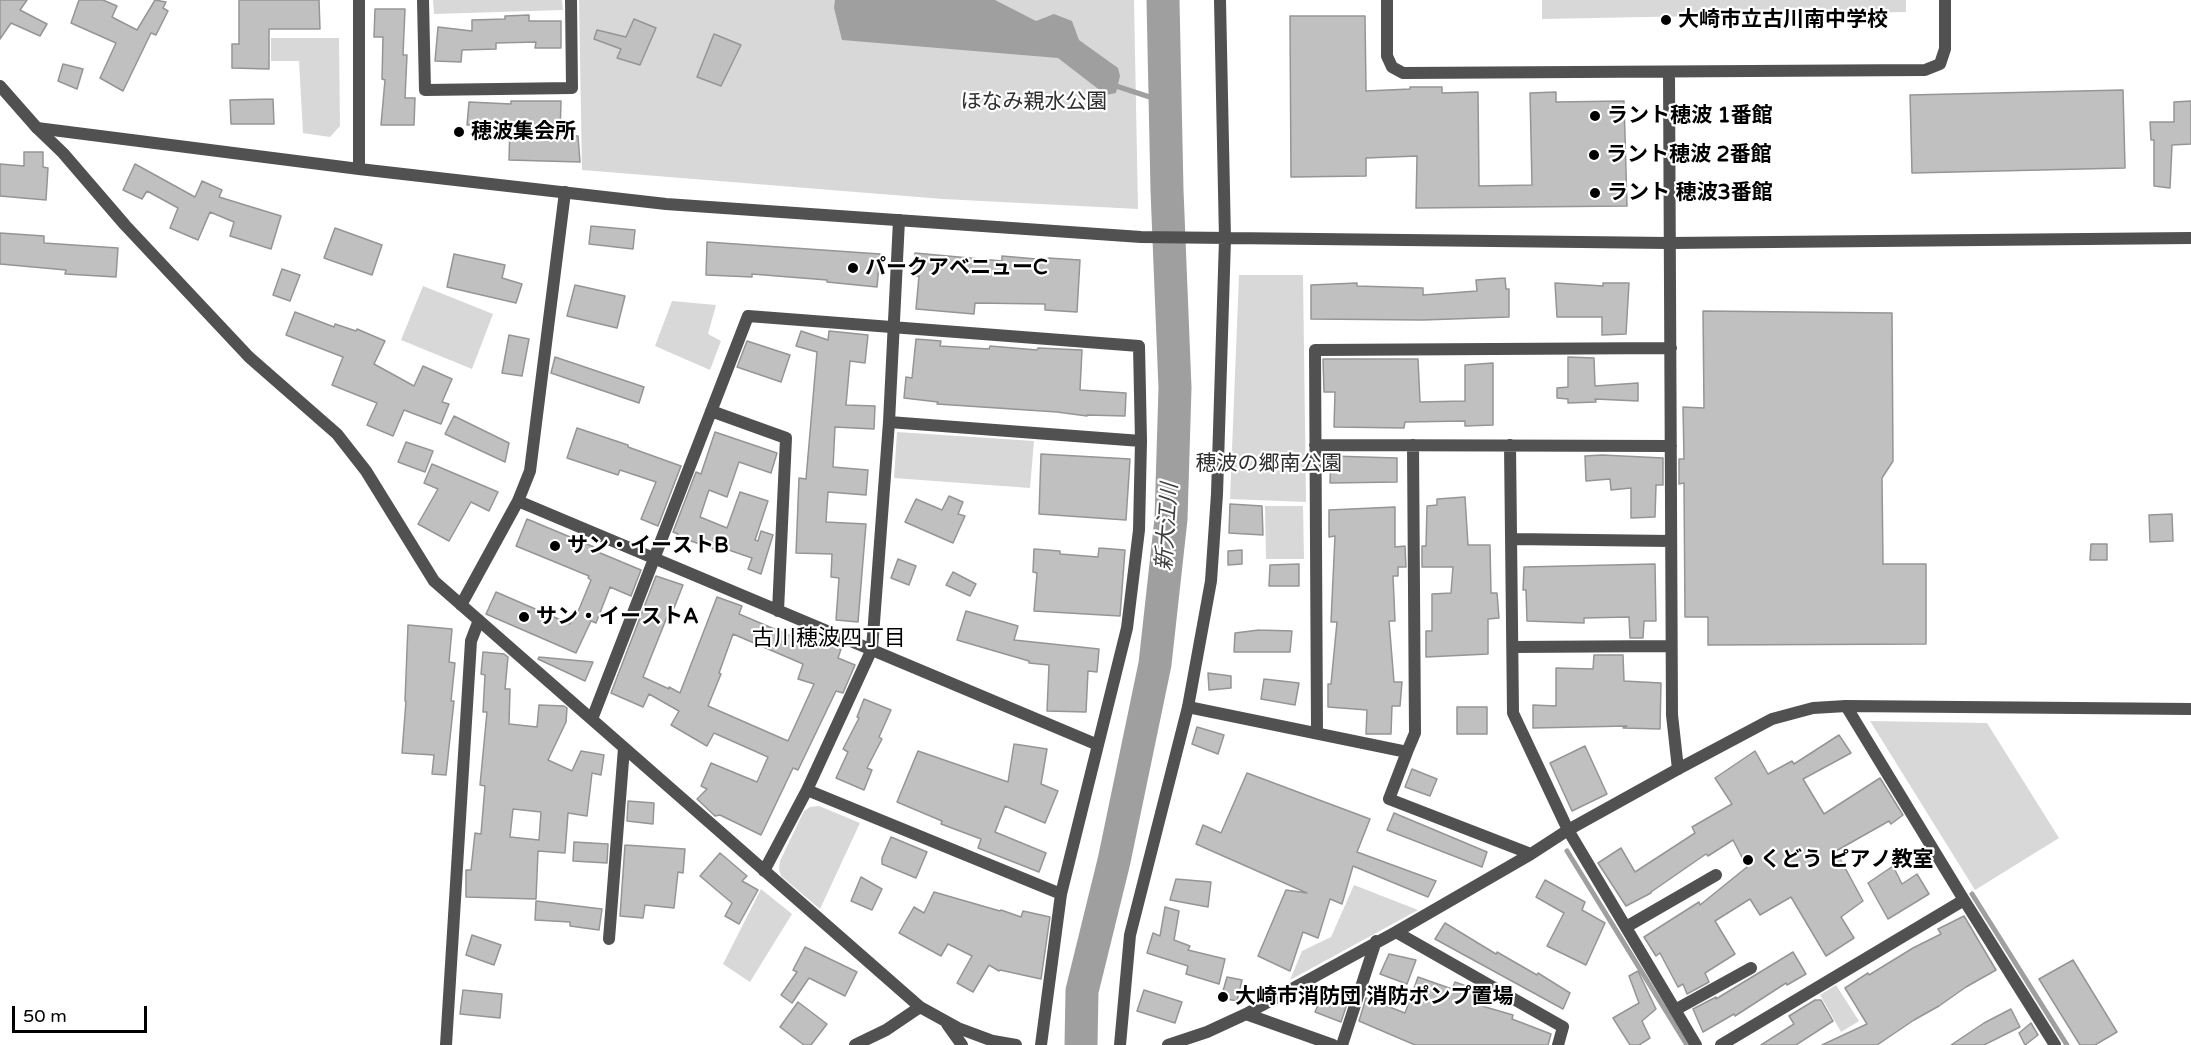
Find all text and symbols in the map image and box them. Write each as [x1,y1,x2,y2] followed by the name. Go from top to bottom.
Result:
[1678,7,1888,33] place label: 大崎市立古川南中学校
[1659,13,1673,27] marker: 大崎市立古川南中学校
[961,89,1107,115] park label: ほなみ親水公園
[1607,103,1773,129] place label: ラント穂波 1番館
[1588,109,1602,123] marker: ラント穂波 1番館
[471,119,576,145] place label: 穂波集会所
[452,125,466,139] marker: 穂波集会所
[1606,142,1772,168] place label: ラント穂波 2番館
[1587,148,1601,162] marker: ラント穂波 2番館
[1607,180,1773,206] place label: ラント 穂波3番館
[1588,186,1602,200] marker: ラント 穂波3番館
[865,255,1048,281] place label: パークアベニューC
[846,261,860,275] marker: パークアベニューC
[1196,451,1342,477] park label: 穂波の郷南公園
[1152,482,1184,572] water label: 新大江川
[567,533,729,559] place label: サン・イーストB
[548,539,562,553] marker: サン・イーストB
[536,604,699,630] place label: サン・イーストA
[517,610,531,624] marker: サン・イーストA
[752,626,906,652] district label: 古川穂波四丁目
[1760,847,1933,873] place label: くどう ピアノ教室
[1741,853,1755,867] marker: くどう ピアノ教室
[1235,984,1513,1010] place label: 大崎市消防団 消防ポンプ置場
[1216,990,1230,1004] marker: 大崎市消防団 消防ポンプ置場
[15,994,150,1032] scale bar
[23,1005,67,1027] text: 50 m

